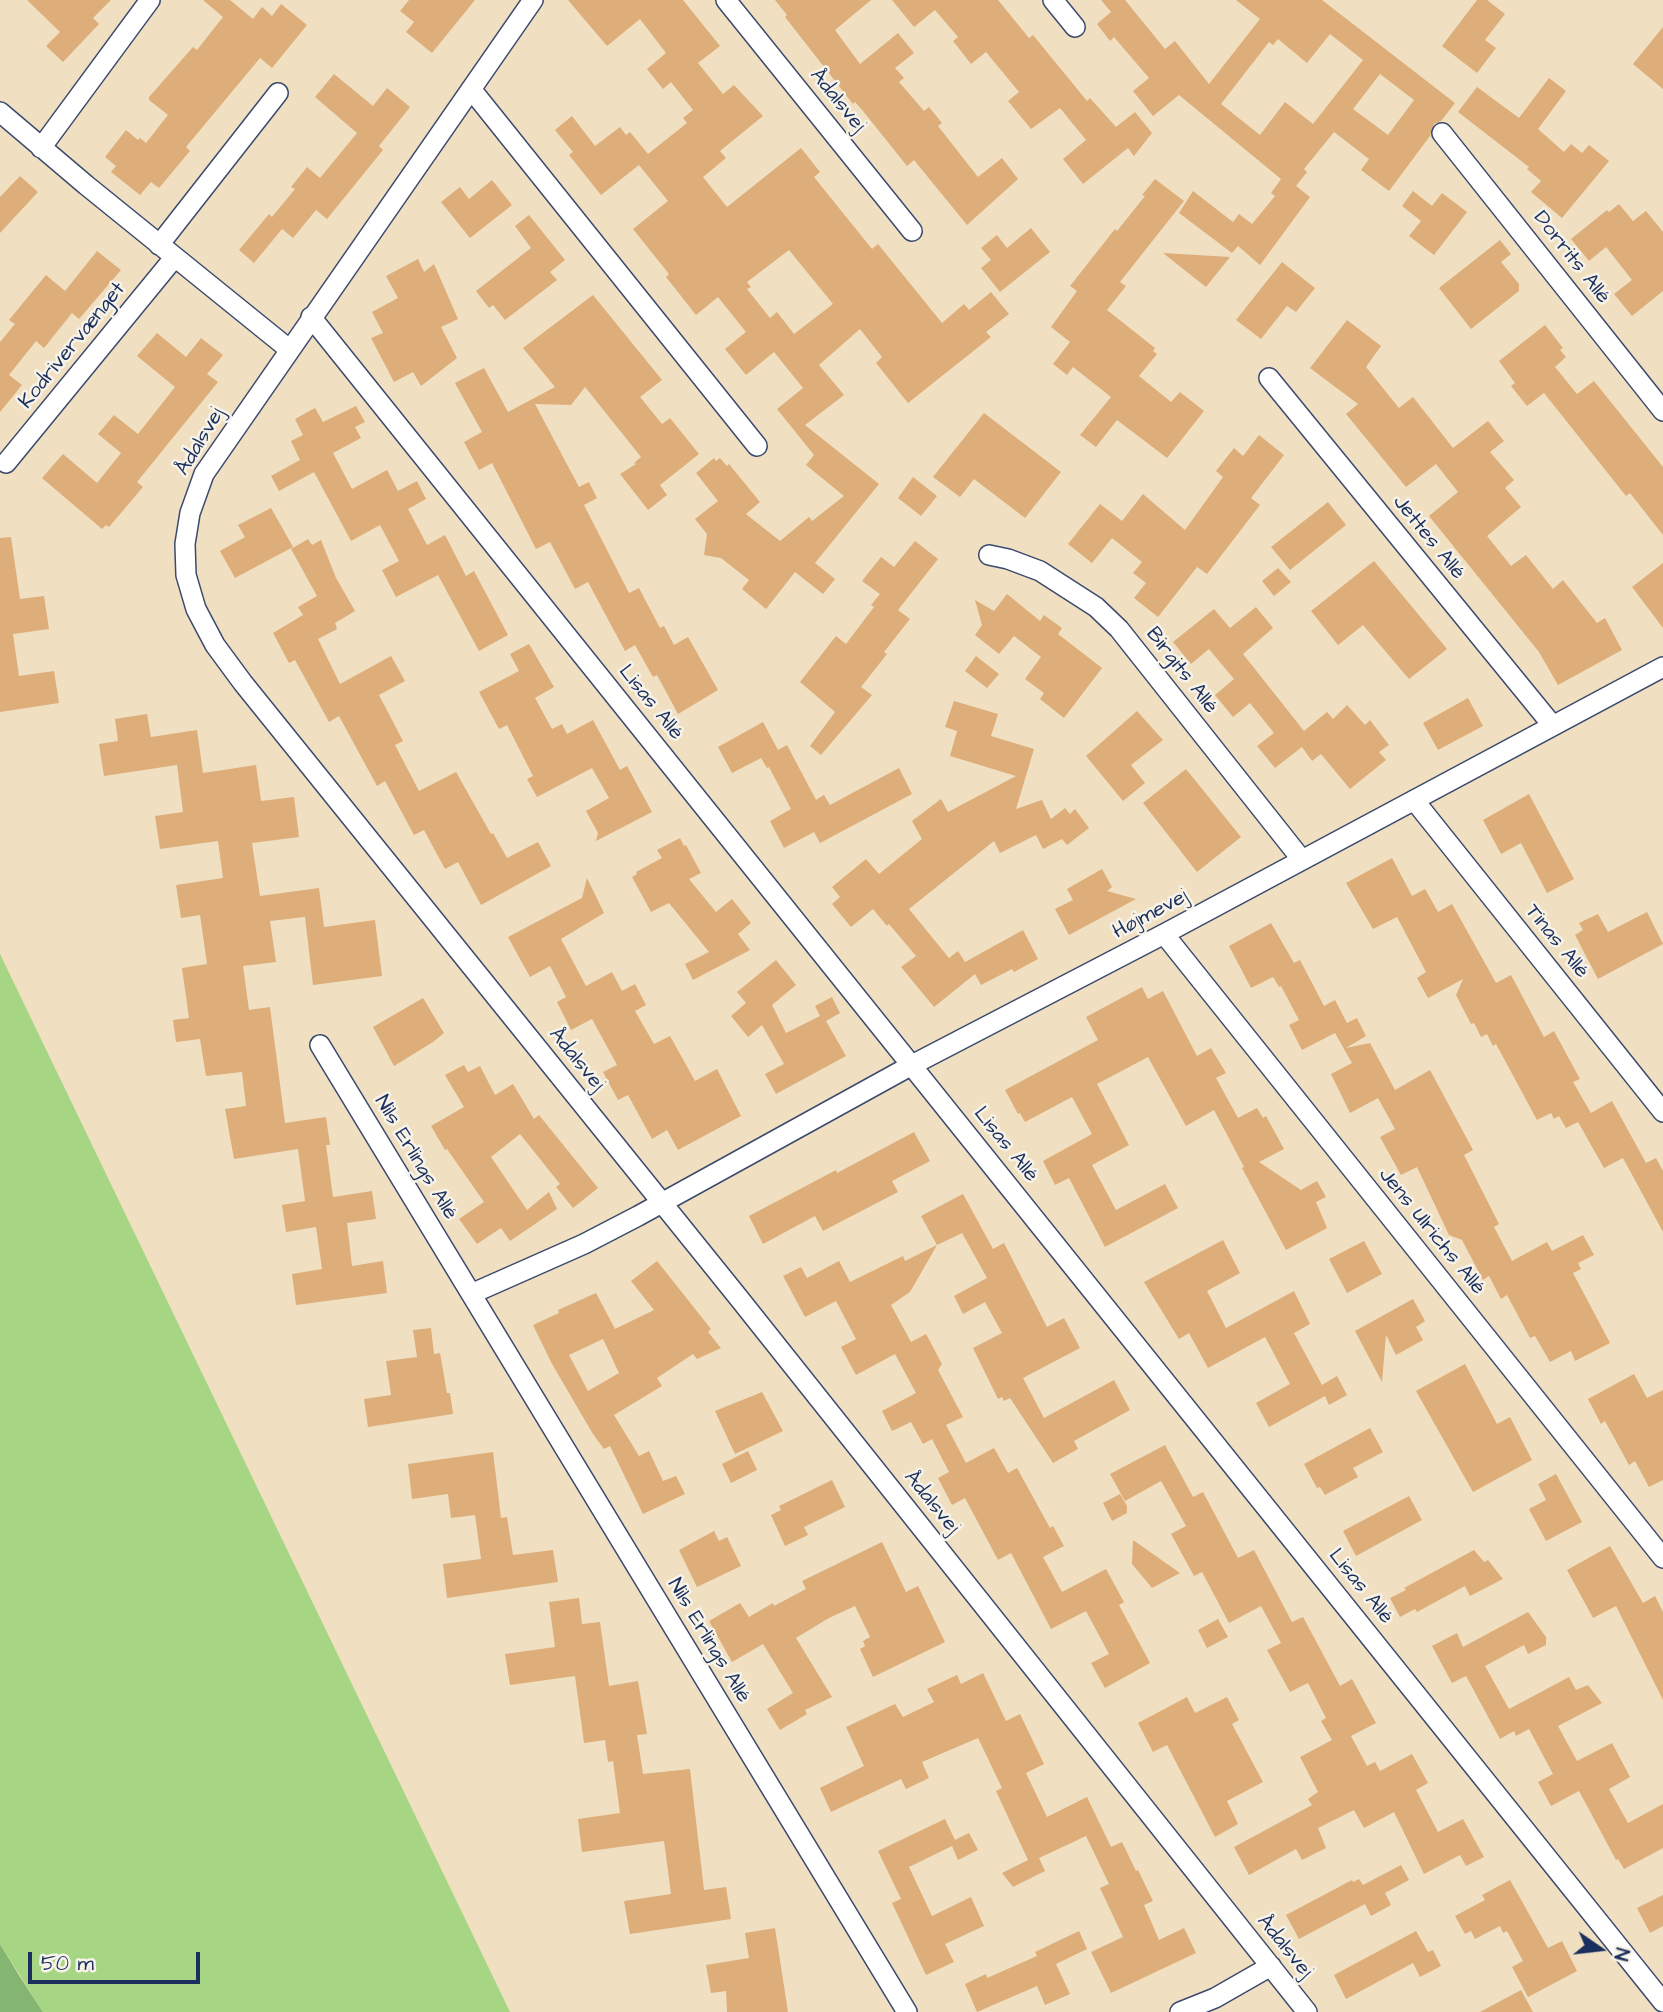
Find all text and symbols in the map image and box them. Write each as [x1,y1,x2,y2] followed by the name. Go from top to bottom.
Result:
[804,64,870,138] street label: Ådalsvej
[1527,207,1615,309] street label: Dorrits Allé
[14,278,132,414] street label: Kodrivervænget
[171,403,231,481] street label: Ådalsvej
[1386,491,1470,585] street label: Jettes Allé
[1140,623,1222,719] street label: Birgits Allé
[612,660,688,746] street label: Lisas Allé
[1109,885,1193,945] street label: Højmevej
[1519,900,1593,984] street label: Tinas Allé
[543,1023,609,1097] street label: Ådalsvej
[368,1091,462,1225] street label: Nils Erlings Allé
[967,1102,1043,1188] street label: Lisas Allé
[1372,1164,1490,1300] street label: Jens Ulrichs Allé
[898,1466,964,1540] street label: Ådalsvej
[1322,1544,1398,1630] street label: Lisas Allé
[661,1574,755,1708] street label: Nils Erlings Allé
[1251,1910,1317,1984] street label: Ådalsvej
[1565,1914,1635,1984] north arrow
[32,1938,203,1982] scale bar
[1606,1945,1635,1963] text: N
[41,1949,94,1978] text: 50 m

